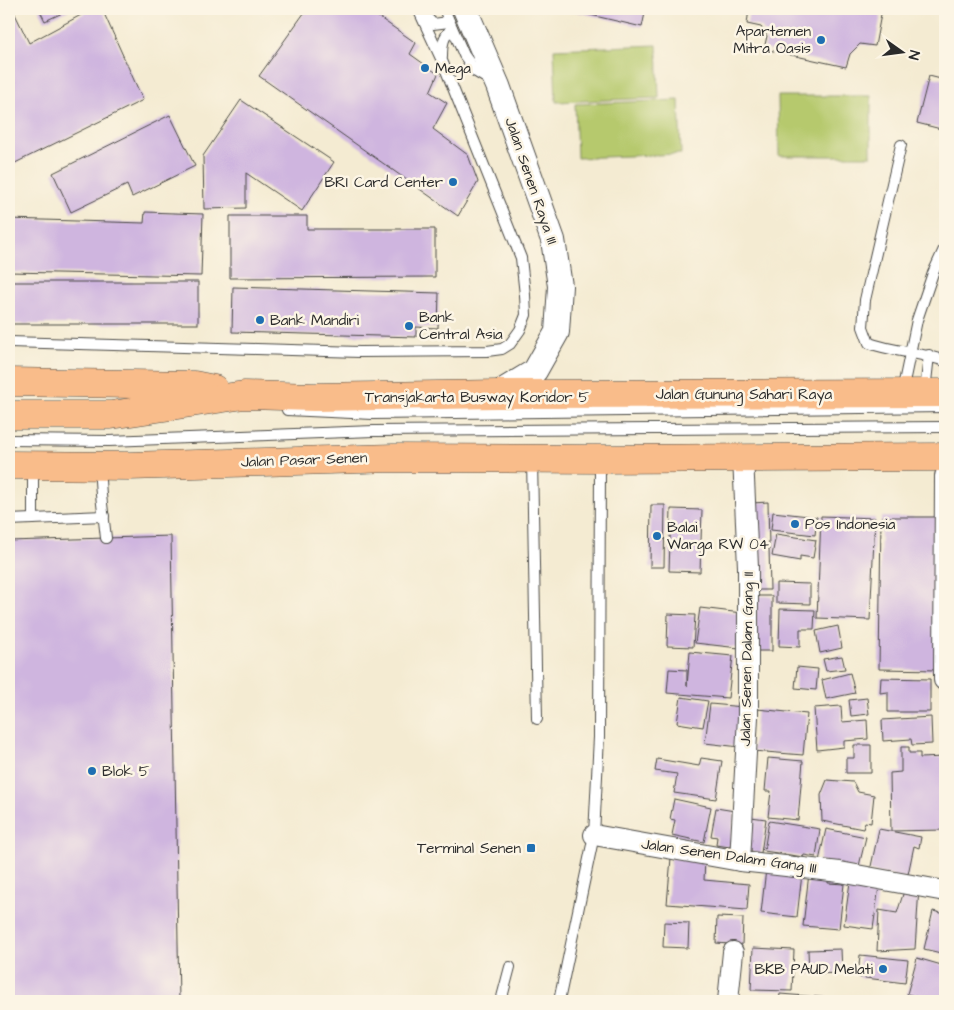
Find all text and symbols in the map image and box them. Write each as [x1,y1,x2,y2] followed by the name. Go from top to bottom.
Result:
[733,21,811,59] place label: Apartemen Mitra Oasis
[876,28,926,78] north arrow
[815,34,827,46] marker: Apartemen Mitra Oasis
[903,48,924,62] text: N
[435,58,471,80] place label: Mega
[419,62,431,74] marker: Mega
[498,115,563,248] street label: Jalan Senen Raya III
[324,172,443,193] place label: BRI Card Center
[447,176,459,188] marker: BRI Card Center
[419,307,503,345] place label: Bank Central Asia
[270,310,360,331] place label: Bank Mandiri
[254,314,266,326] marker: Bank Mandiri
[403,320,415,332] marker: Bank Central Asia
[656,384,833,406] street label: Jalan Gunung Sahari Raya
[365,387,590,409] street label: Transjakarta Busway Koridor 5
[240,447,368,473] street label: Jalan Pasar Senen
[805,514,896,535] place label: Pos Indonesia
[667,517,769,556] place label: Balai Warga RW 04
[789,518,801,530] marker: Pos Indonesia
[651,530,663,542] marker: Balai Warga RW 04
[735,571,760,747] street label: Jalan Senen Dalam Gang II
[102,761,150,782] place label: Blok 5
[86,765,98,777] marker: Blok 5
[640,833,818,880] street label: Jalan Senen Dalam Gang III
[417,838,521,859] place label: Terminal Senen
[525,842,537,854] marker: Terminal Senen
[754,959,874,980] place label: BKB PAUD Melati
[877,963,889,975] marker: BKB PAUD Melati

